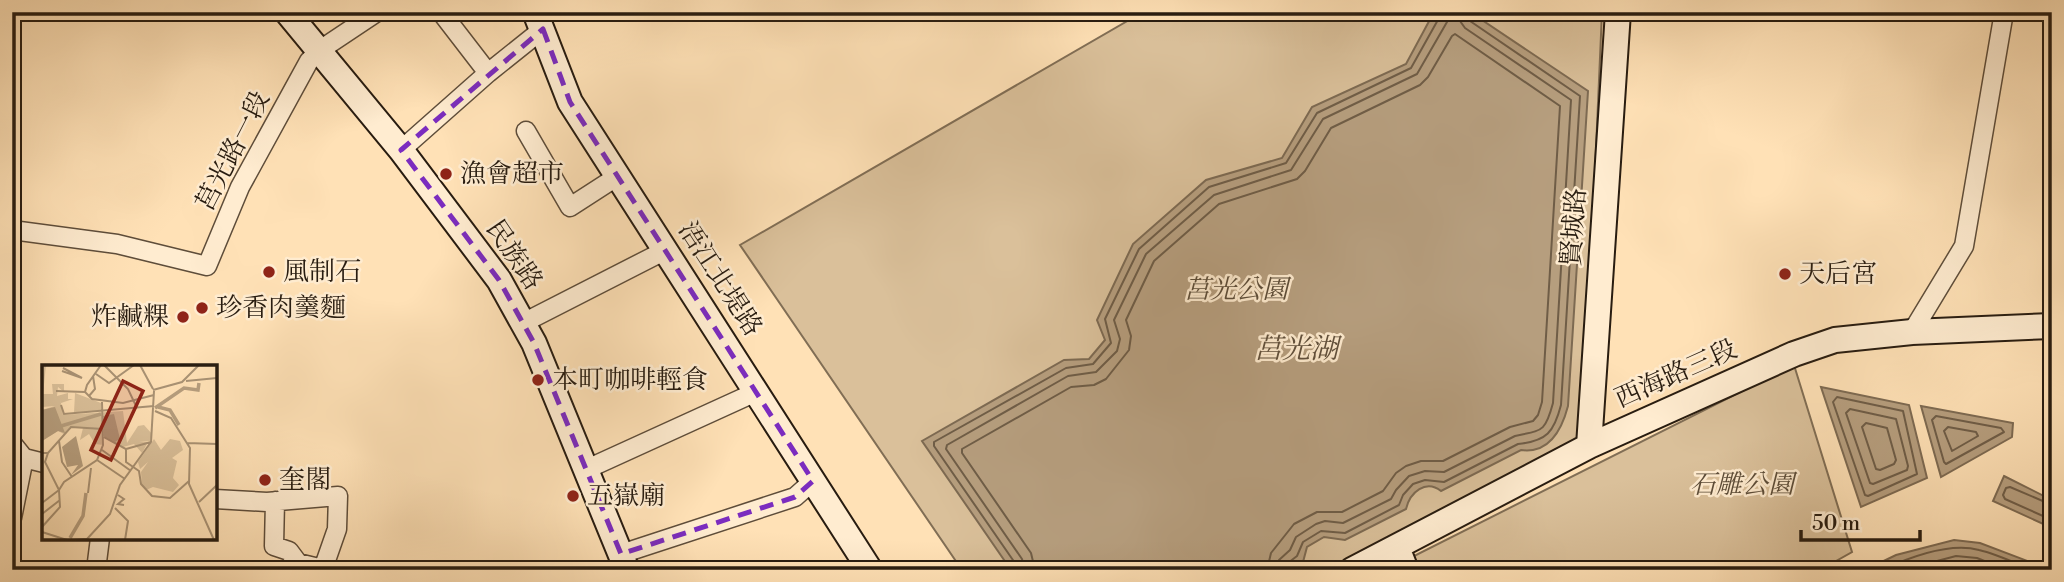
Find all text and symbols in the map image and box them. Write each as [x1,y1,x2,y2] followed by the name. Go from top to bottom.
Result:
[189,86,277,216] street label: 莒光路一段
[460,158,564,190] place label: 漁會超市
[438,166,454,182] marker: 漁會超市
[1555,187,1593,267] street label: 賢城路
[479,214,549,296] street label: 民族路
[671,216,769,342] street label: 浯江北堤路
[283,256,361,288] place label: 風制石
[1799,258,1877,290] place label: 天后宮
[261,264,277,280] marker: 風制石
[1777,266,1793,282] marker: 天后宮
[1184,274,1292,306] park label: 莒光公園
[216,292,346,324] place label: 珍香肉羹麵
[194,300,210,316] marker: 珍香肉羹麵
[91,301,169,333] place label: 炸鹹粿
[175,309,191,325] marker: 炸鹹粿
[1254,332,1343,367] water label: 莒光湖
[1610,333,1742,415] street label: 西海路三段
[552,364,708,396] place label: 本町咖啡輕食
[42,365,217,540] inset map
[530,372,546,388] marker: 本町咖啡輕食
[279,464,331,496] place label: 奎閣
[1690,469,1798,501] park label: 石雕公園
[257,472,273,488] marker: 奎閣
[587,480,665,512] place label: 五嶽廟
[565,488,581,504] marker: 五嶽廟
[1801,498,1920,542] scale bar
[1812,511,1860,537] text: 50 m

